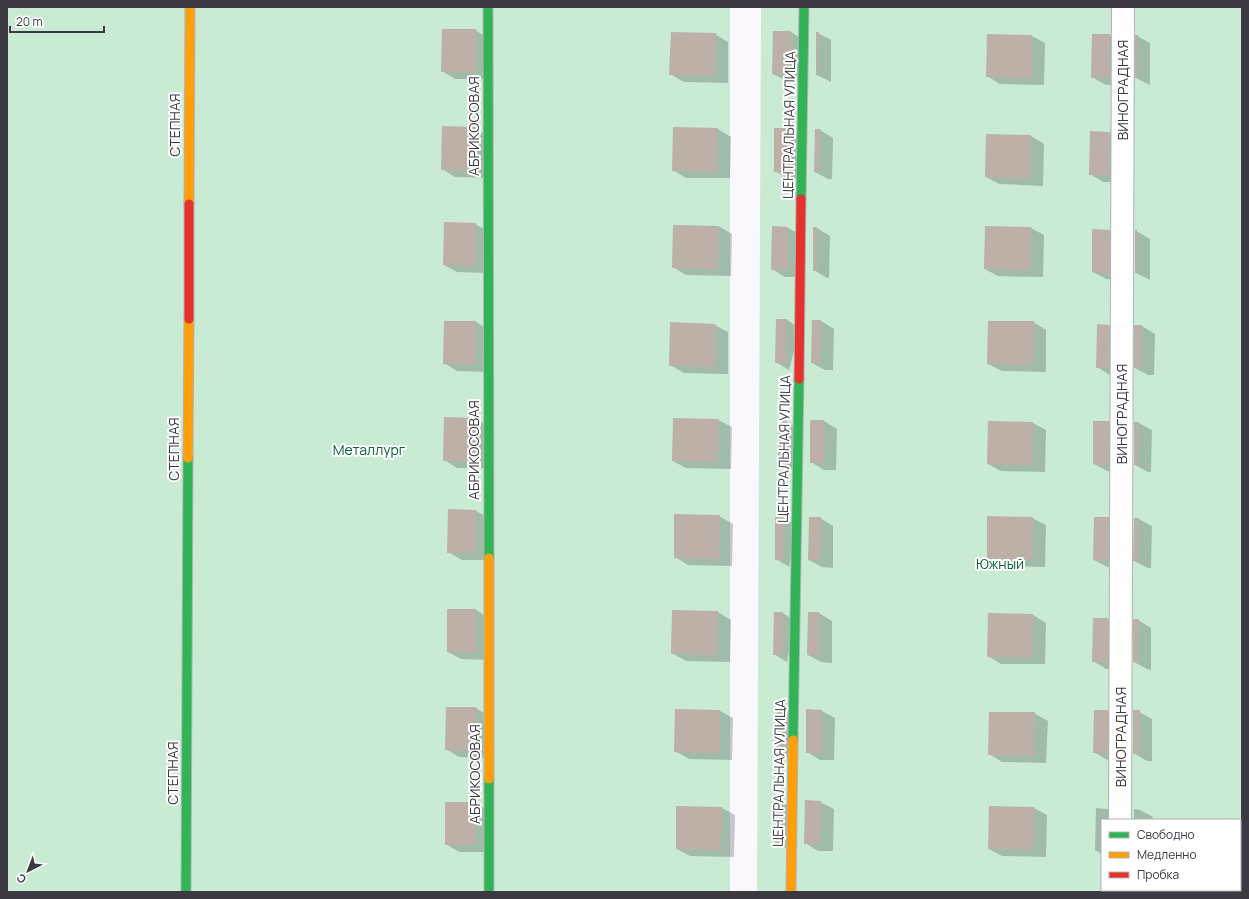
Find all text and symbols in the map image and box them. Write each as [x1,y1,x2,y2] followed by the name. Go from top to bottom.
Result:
[10,8,104,34] scale bar
[16,13,43,30] text: 20 m
[1113,40,1132,140] street label: ВИНОГРАДНАЯ
[778,51,799,199] street label: ЦЕНТРАЛЬНАЯ УЛИЦА
[464,76,483,176] street label: АБРИКОСОВАЯ
[165,93,184,157] street label: СТЕПНАЯ
[1112,364,1131,464] street label: ВИНОГРАДНАЯ
[773,375,794,523] street label: ЦЕНТРАЛЬНАЯ УЛИЦА
[464,400,483,500] street label: АБРИКОСОВАЯ
[164,417,183,481] street label: СТЕПНАЯ
[333,440,406,459] park label: Металлург
[976,554,1024,573] park label: Южный
[1111,687,1130,787] street label: ВИНОГРАДНАЯ
[768,699,789,847] street label: ЦЕНТРАЛЬНАЯ УЛИЦА
[465,724,484,824] street label: АБРИКОСОВАЯ
[163,741,182,805] street label: СТЕПНАЯ
[1101,819,1241,891] legend
[1137,826,1195,843] text: Свободно
[1137,846,1197,863] text: Медленно
[8,851,48,891] north arrow
[1137,866,1179,883] text: Пробка
[13,871,29,887] text: С

